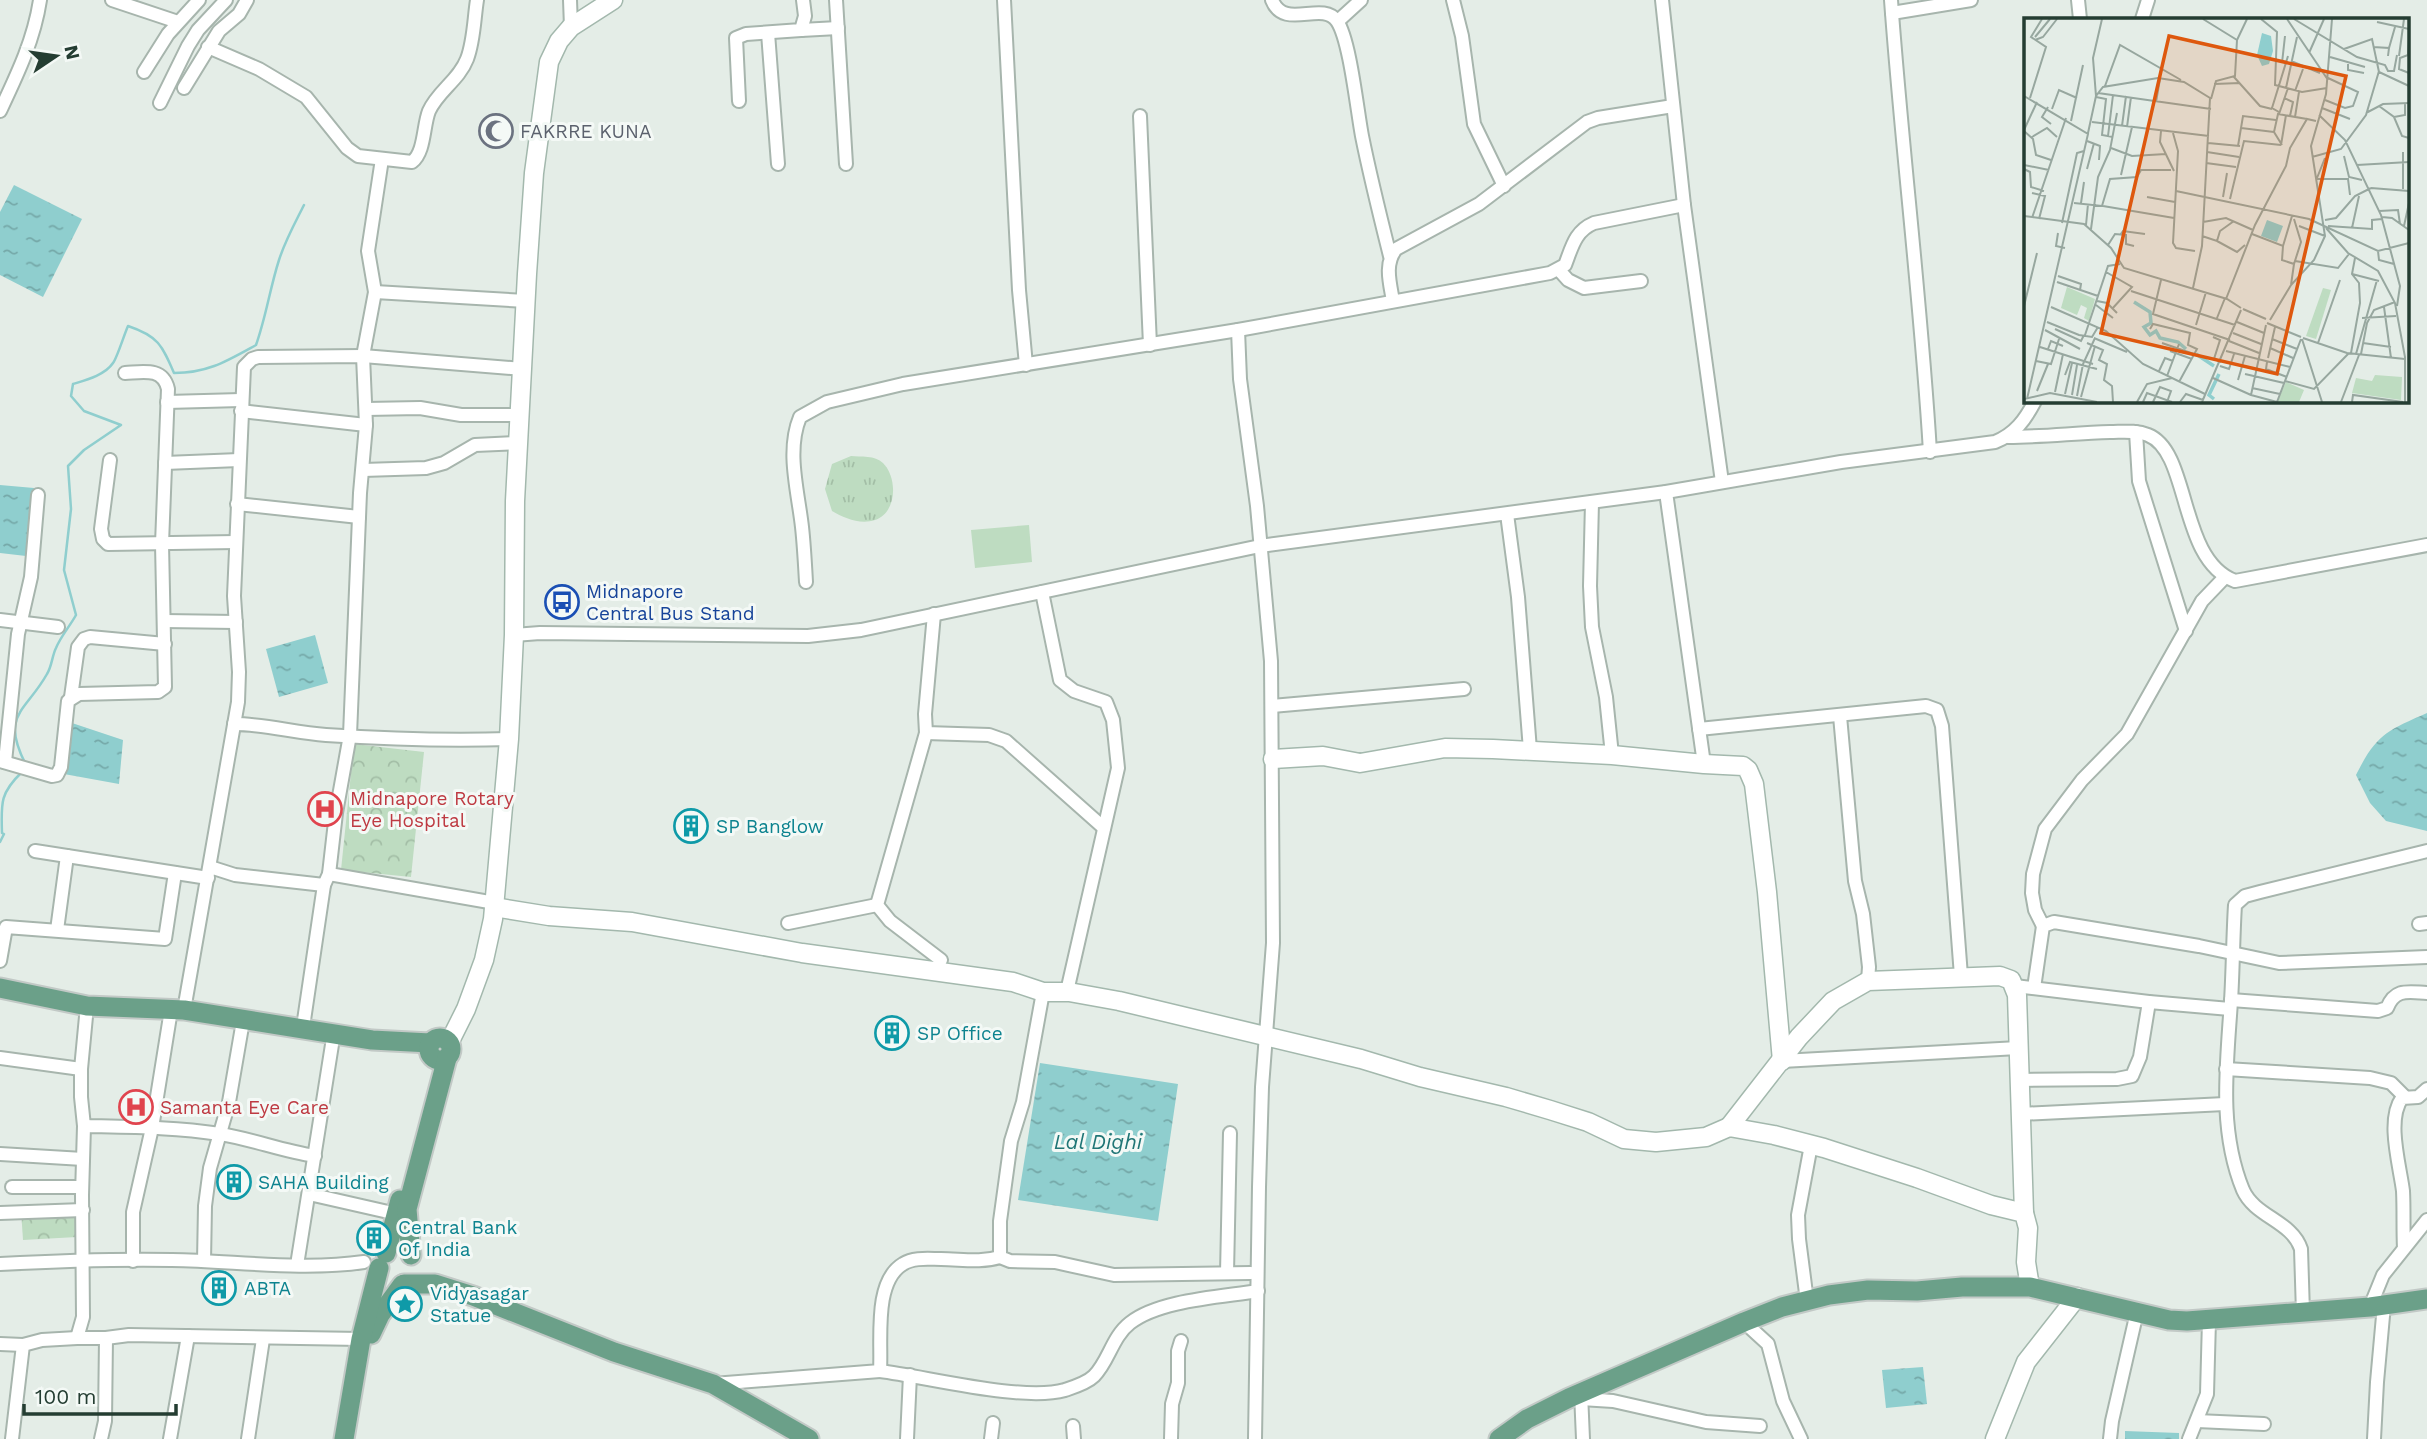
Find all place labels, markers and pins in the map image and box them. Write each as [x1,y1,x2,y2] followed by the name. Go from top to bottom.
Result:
[477,112,515,150] mosque icon: FAKRRE KUNA
[520,120,652,143] place label: FAKRRE KUNA
[586,580,755,625] place label: Midnapore Central Bus Stand
[543,583,581,621] bus stop icon: Midnapore Central Bus Stand
[350,787,514,832] place label: Midnapore Rotary Eye Hospital
[306,790,344,828] hospital icon: Midnapore Rotary Eye Hospital
[672,807,710,845] building icon: SP Banglow
[716,815,824,838] place label: SP Banglow
[873,1014,911,1052] building icon: SP Office
[917,1022,1003,1045] place label: SP Office
[117,1088,155,1126] hospital icon: Samanta Eye Care
[160,1096,329,1119] place label: Samanta Eye Care
[215,1163,253,1201] building icon: SAHA Building
[258,1171,389,1194] place label: SAHA Building
[398,1216,517,1261] place label: Central Bank Of India
[355,1219,393,1257] building icon: Central Bank Of India
[200,1269,238,1307] building icon: ABTA
[244,1277,292,1300] place label: ABTA
[430,1282,529,1327] place label: Vidyasagar Statue
[386,1285,424,1323] place icon: Vidyasagar Statue

